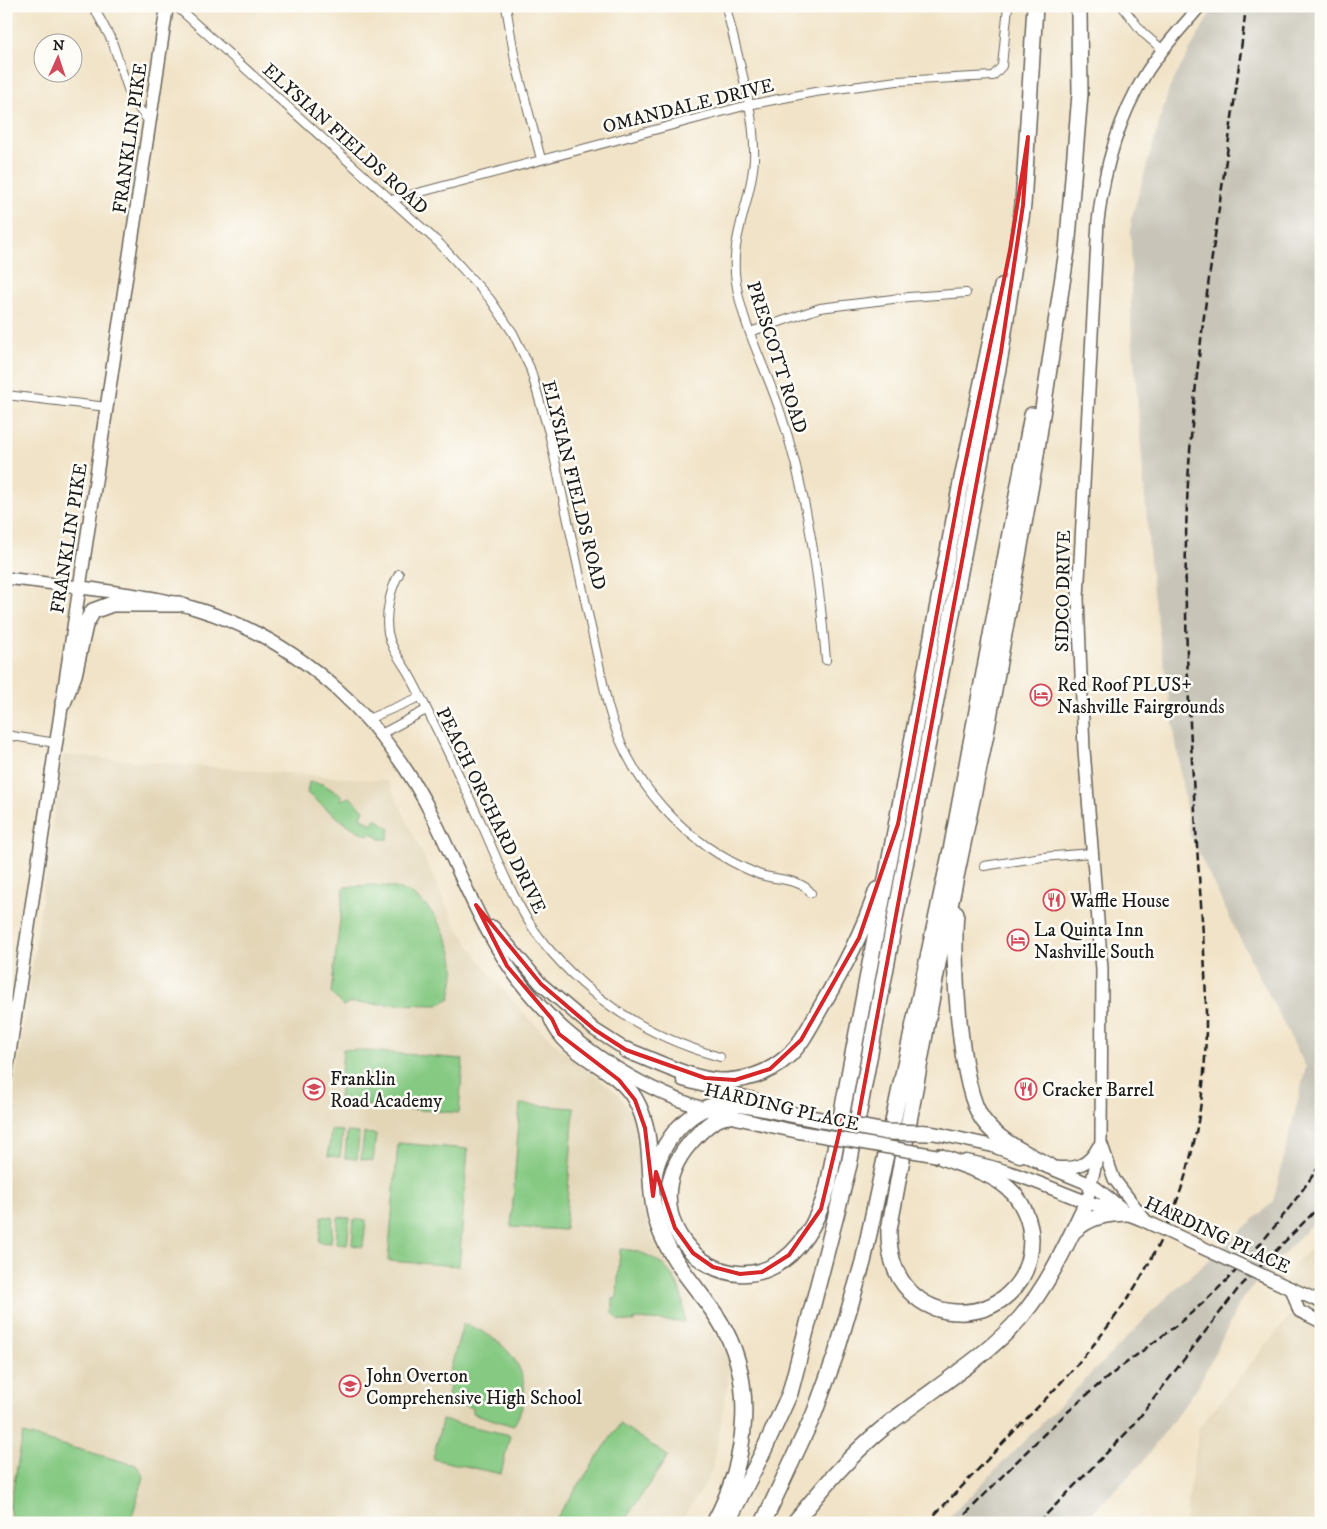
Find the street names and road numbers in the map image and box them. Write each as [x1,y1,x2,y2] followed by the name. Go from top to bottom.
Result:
[257,59,433,220] street label: ELYSIAN FIELDS ROAD
[109,61,152,215] street label: FRANKLIN PIKE
[600,74,776,139] street label: OMANDALE DRIVE
[741,279,812,436] street label: PRESCOTT ROAD
[536,378,611,592] street label: ELYSIAN FIELDS ROAD
[46,461,93,615] street label: FRANKLIN PIKE
[1051,530,1076,652] street label: SIDCO DRIVE
[431,704,551,917] street label: PEACH ORCHARD DRIVE
[702,1078,861,1136] street label: HARDING PLACE
[1141,1191,1294,1279] street label: HARDING PLACE

